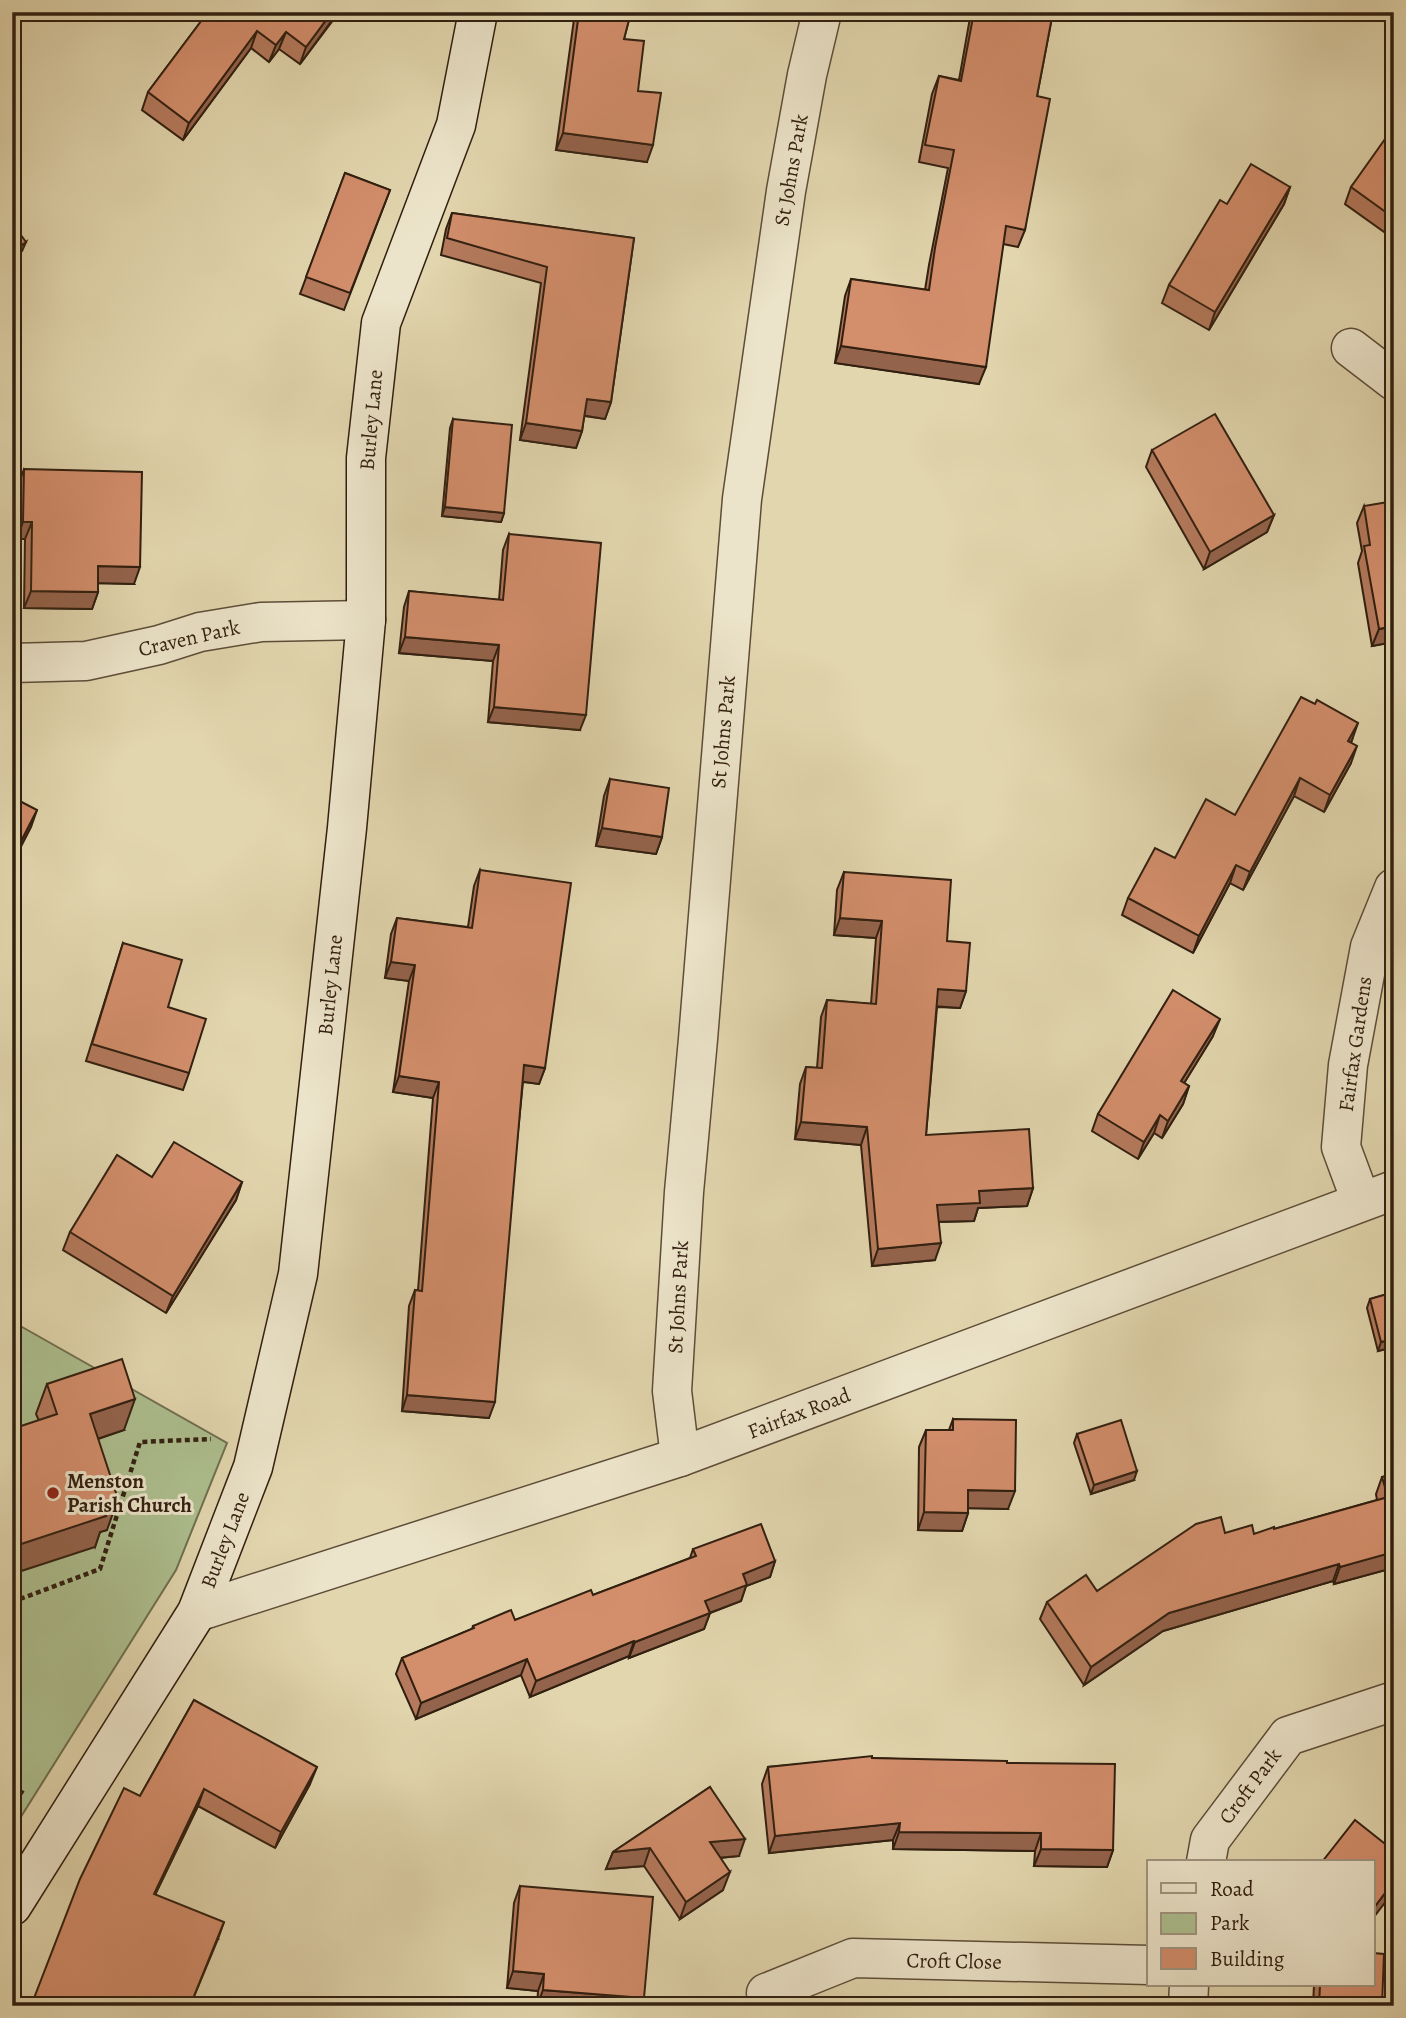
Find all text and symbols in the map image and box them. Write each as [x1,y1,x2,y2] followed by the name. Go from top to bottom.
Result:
[767,111,815,228] street label: St Johns Park
[353,368,389,472] street label: Burley Lane
[135,613,243,663] street label: Craven Park
[704,674,742,790] street label: St Johns Park
[311,933,349,1037] street label: Burley Lane
[1332,975,1378,1113] street label: Fairfax Gardens
[661,1239,695,1354] street label: St Johns Park
[744,1380,855,1445] street label: Fairfax Road
[67,1467,192,1519] place label: Menston Parish Church
[45,1485,61,1501] marker: Menston Parish Church
[194,1488,256,1592] street label: Burley Lane
[1212,1742,1288,1830] street label: Croft Park
[1147,1860,1374,1986] legend
[1210,1875,1254,1903] text: Road
[1210,1909,1250,1937] text: Park
[1210,1945,1285,1973] text: Building
[906,1946,1002,1976] street label: Croft Close

